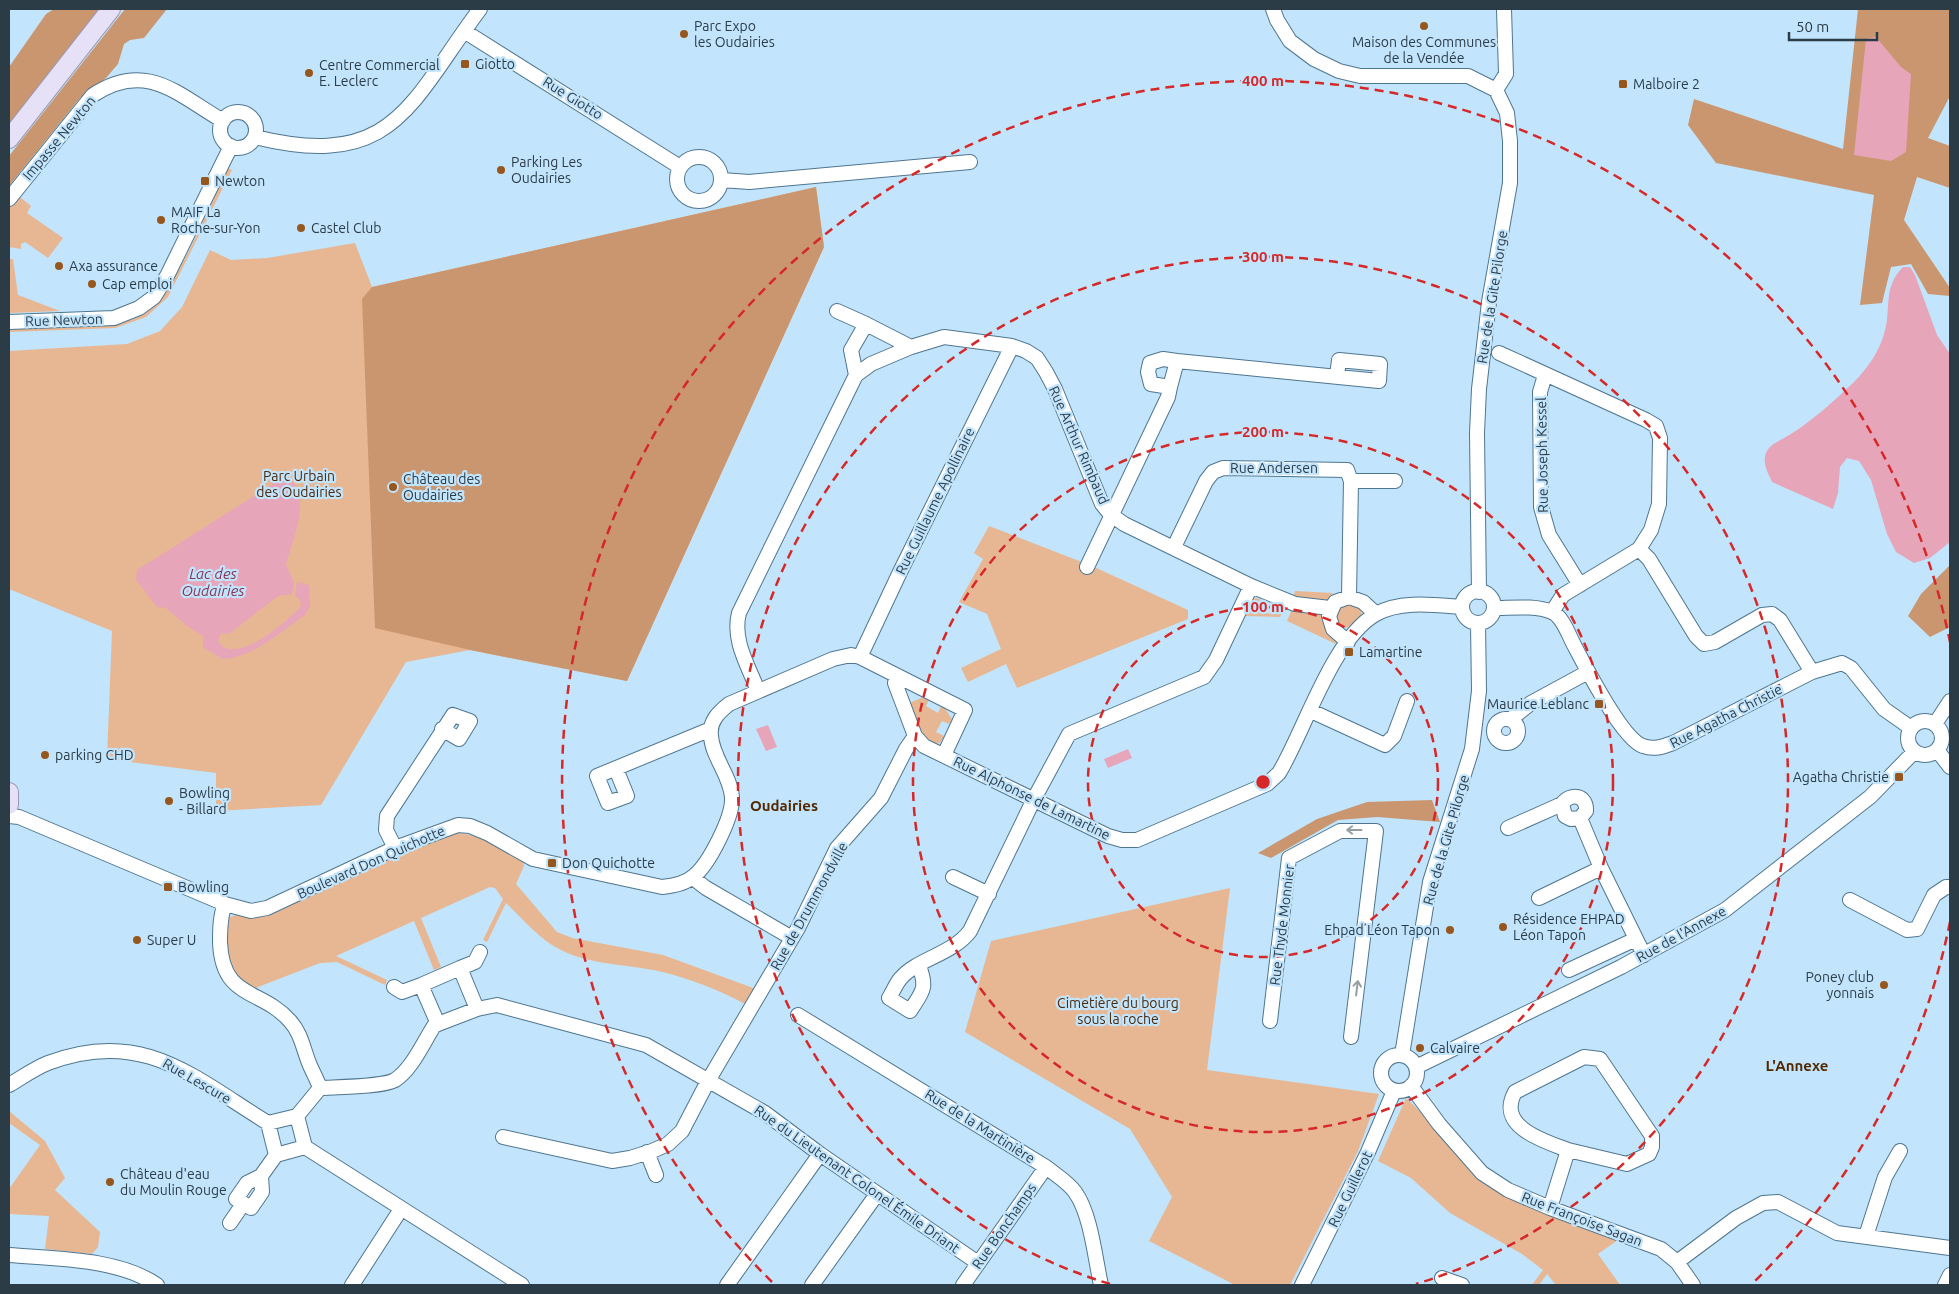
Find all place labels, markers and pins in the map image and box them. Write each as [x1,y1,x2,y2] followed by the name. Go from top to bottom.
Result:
[694,18,775,50] place label: Parc Expo les Oudairies
[1418,20,1430,32] marker: Maison des Communes de la Vendée
[678,28,690,40] marker: Parc Expo les Oudairies
[1352,34,1496,66] place label: Maison des Communes de la Vendée
[475,56,515,72] place label: Giotto
[319,57,440,89] place label: Centre Commercial E. Leclerc
[459,58,471,70] marker: Giotto
[303,67,315,79] marker: Centre Commercial E. Leclerc
[1633,76,1700,92] place label: Malboire 2
[1617,78,1629,90] marker: Malboire 2
[511,154,582,186] place label: Parking Les Oudairies
[495,164,507,176] marker: Parking Les Oudairies
[215,173,265,189] place label: Newton
[199,175,211,187] marker: Newton
[171,204,260,236] place label: MAIF La Roche-sur-Yon
[155,214,167,226] marker: MAIF La Roche-sur-Yon
[311,220,381,236] place label: Castel Club
[295,222,307,234] marker: Castel Club
[69,258,158,274] place label: Axa assurance
[53,260,65,272] marker: Axa assurance
[102,276,172,292] place label: Cap emploi
[86,278,98,290] marker: Cap emploi
[403,471,480,503] place label: Château des Oudairies
[387,481,399,493] marker: Château des Oudairies
[1359,644,1423,660] place label: Lamartine
[1343,646,1355,658] marker: Lamartine
[1487,696,1589,712] place label: Maurice Leblanc
[1593,698,1605,710] marker: Maurice Leblanc
[55,747,134,763] place label: parking CHD
[39,749,51,761] marker: parking CHD
[1793,769,1889,785] place label: Agatha Christie
[1893,771,1905,783] marker: Agatha Christie
[1254,773,1272,791] centre of rings
[179,785,230,817] place label: Bowling - Billard
[163,795,175,807] marker: Bowling - Billard
[562,855,655,871] place label: Don Quichotte
[546,857,558,869] marker: Don Quichotte
[178,879,229,895] place label: Bowling
[162,881,174,893] marker: Bowling
[1513,911,1625,943] place label: Résidence EHPAD Léon Tapon
[1497,921,1509,933] marker: Résidence EHPAD Léon Tapon
[1324,922,1440,938] place label: Ehpad Léon Tapon
[1444,924,1456,936] marker: Ehpad Léon Tapon
[147,932,196,948] place label: Super U
[131,934,143,946] marker: Super U
[1806,969,1874,1001] place label: Poney club yonnais
[1878,979,1890,991] marker: Poney club yonnais
[1430,1040,1480,1056] place label: Calvaire
[1414,1042,1426,1054] marker: Calvaire
[120,1166,227,1198] place label: Château d'eau du Moulin Rouge
[104,1176,116,1188] marker: Château d'eau du Moulin Rouge

